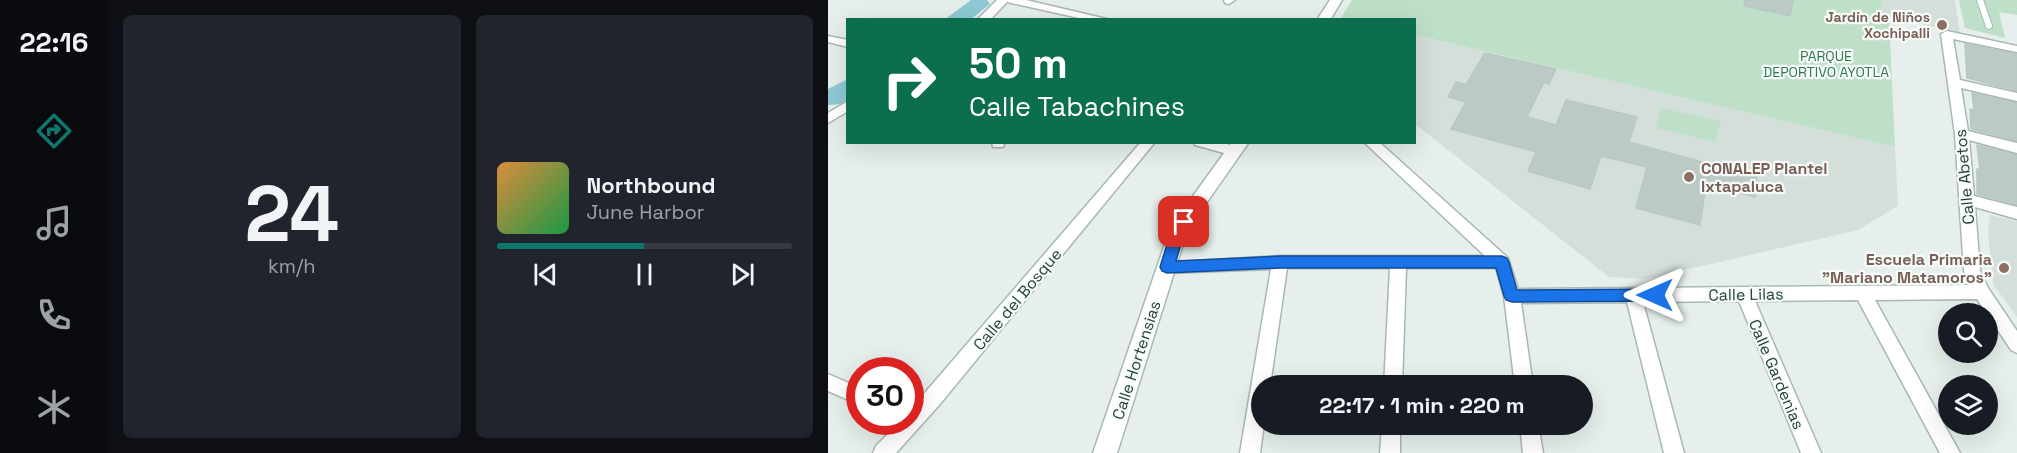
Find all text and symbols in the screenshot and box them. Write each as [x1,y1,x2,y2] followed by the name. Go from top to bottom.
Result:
[1826,8,1930,42] place label: Jardín de Niños Xochipalli
[1935,18,1949,32] marker: Jardín de Niños Xochipalli
[19,25,89,60] text: 22:16
[969,37,1068,90] text: 50 m
[870,42,948,120] icon: right
[1763,47,1889,81] park label: PARQUE DEPORTIVO AYOTLA
[969,89,1185,124] text: Calle Tabachines
[33,110,75,152] icon: directions
[1950,128,1979,226] street label: Calle Abetos
[1701,158,1828,197] place label: CONALEP Plantel Ixtapaluca
[244,164,339,264] text: 24
[1682,170,1696,184] marker: CONALEP Plantel Ixtapaluca
[587,171,716,199] text: Northbound
[1158,196,1209,247] pin
[587,199,704,225] text: June Harbor
[33,202,75,244] icon: music
[1167,205,1200,238] icon: arrive
[968,244,1066,355] street label: Calle del Bosque
[1822,249,1992,288] place label: Escuela Primaria "Mariano Matamoros"
[268,253,316,279] text: km/h
[529,258,562,291] icon: previous
[628,258,661,291] icon: pause
[726,258,759,291] icon: next
[1997,261,2011,275] marker: Escuela Primaria "Mariano Matamoros"
[1623,263,1687,327] position arrow
[1708,283,1784,306] street label: Calle Lilas
[33,294,75,336] icon: phone
[1107,298,1166,422] street label: Calle Hortensias
[1938,303,1998,435] map controls
[1938,303,1998,363] button: search
[1744,316,1809,432] street label: Calle Gardenias
[846,357,924,435] speed limit sign: 30
[1938,375,1998,435] button: layers
[33,386,75,428] icon: climate
[1319,391,1525,419] text: 22:17 · 1 min · 220 m

